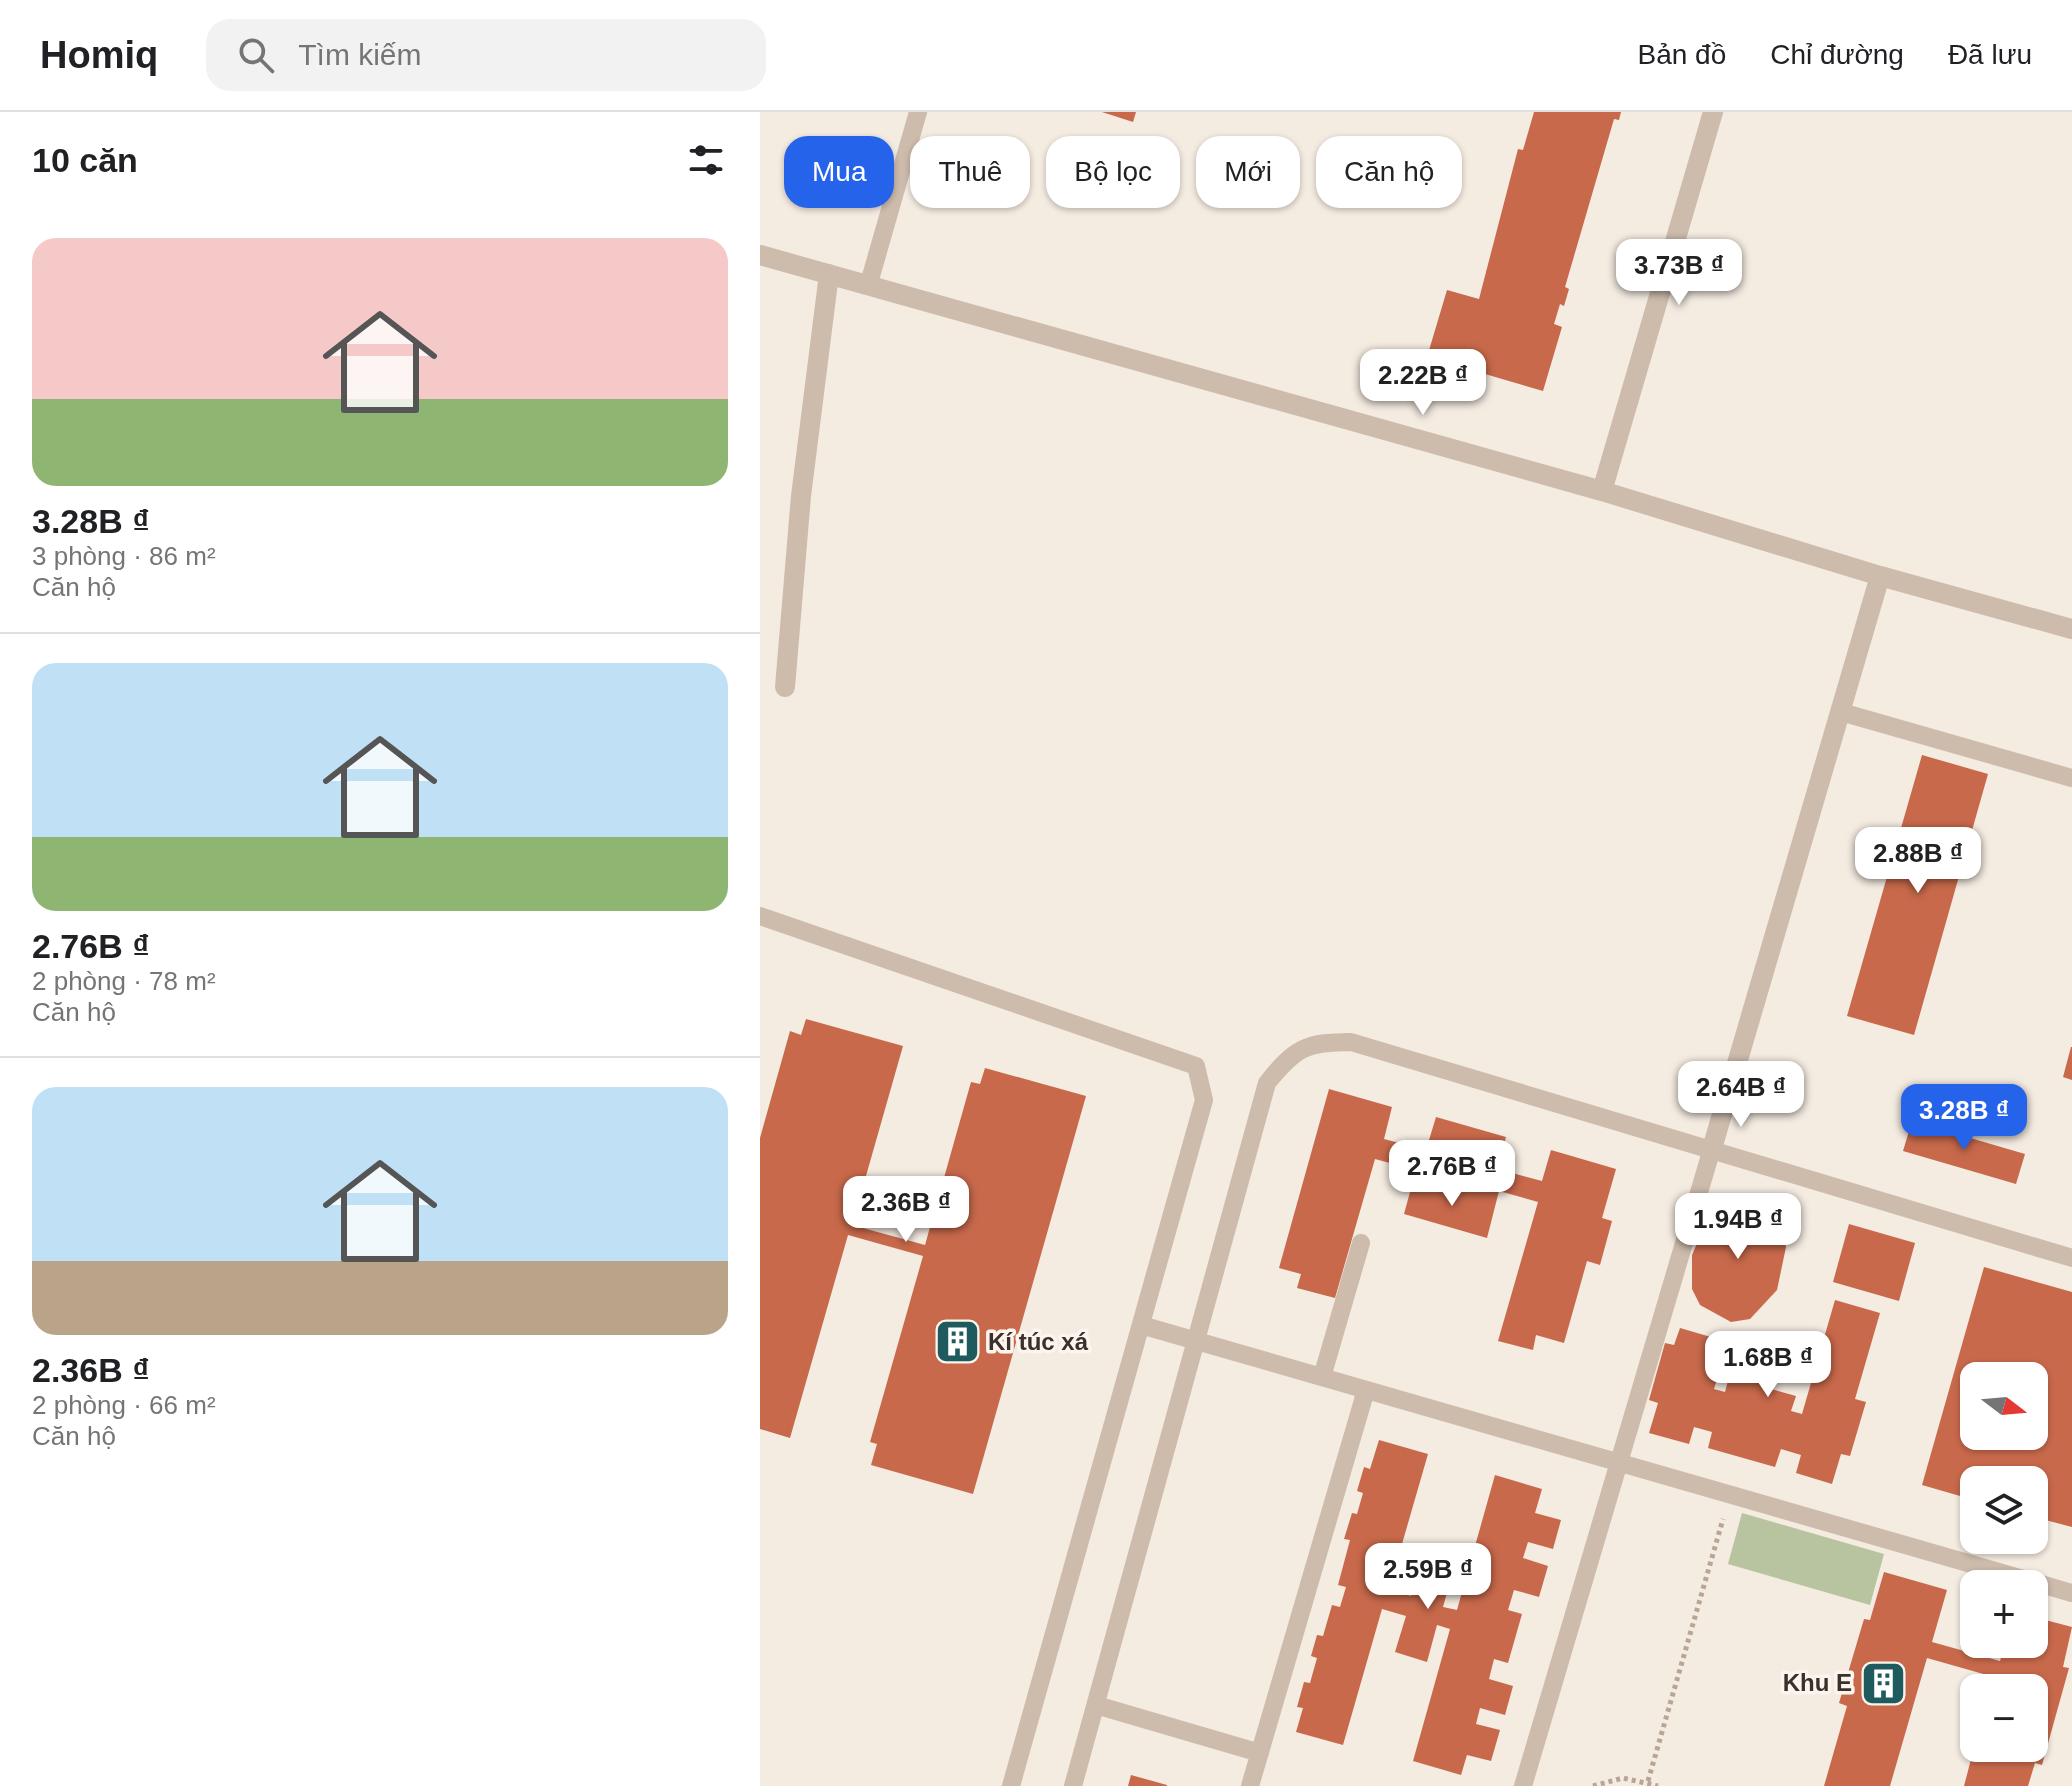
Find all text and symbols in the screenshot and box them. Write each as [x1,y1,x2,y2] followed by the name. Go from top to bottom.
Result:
[206,19,766,91] search box
[234,33,278,77] icon: search
[40,34,158,76] text: Homiq
[298,38,422,71] text: Tìm kiếm
[1638,39,1726,70] text: Bản đồ
[1770,39,1904,70] text: Chỉ đường
[1948,39,2032,70] text: Đã lưu
[784,136,894,208] chip: Mua
[910,136,1030,208] chip: Thuê
[1046,136,1180,208] chip: Bộ lọc
[1196,136,1300,208] chip: Mới
[1316,136,1462,208] chip: Căn hộ
[684,138,728,182] icon: filters
[32,141,138,179] text: 10 căn
[1605,239,1753,307] pin: 3.73B ₫
[1634,250,1724,280] text: 3.73B ₫
[308,290,452,434] icon: home
[1349,349,1497,417] pin: 2.22B ₫
[1378,360,1468,390] text: 2.22B ₫
[32,502,150,540] text: 3.28B ₫
[32,541,216,571] text: 3 phòng · 86 m²
[32,572,116,602] text: Căn hộ
[308,715,452,859] icon: home
[1844,827,1992,895] pin: 2.88B ₫
[1873,838,1963,868] text: 2.88B ₫
[32,927,150,965] text: 2.76B ₫
[32,966,216,996] text: 2 phòng · 78 m²
[32,997,116,1027] text: Căn hộ
[1667,1061,1815,1129] pin: 2.64B ₫
[1696,1072,1786,1102] text: 2.64B ₫
[1890,1084,2038,1152] pin: 3.28B ₫
[1919,1095,2009,1125] text: 3.28B ₫
[308,1139,452,1283] icon: home
[1378,1140,1526,1208] pin: 2.76B ₫
[1407,1151,1497,1181] text: 2.76B ₫
[832,1176,980,1244] pin: 2.36B ₫
[861,1187,951,1217] text: 2.36B ₫
[1664,1193,1812,1261] pin: 1.94B ₫
[1693,1204,1783,1234] text: 1.94B ₫
[933,1318,981,1366] building icon: Kí túc xá
[988,1328,1089,1355] place label: Kí túc xá
[1694,1331,1842,1399] pin: 1.68B ₫
[1723,1342,1813,1372] text: 1.68B ₫
[32,1351,150,1389] text: 2.36B ₫
[1960,1362,2048,1450] north arrow
[1960,1362,2048,1762] map controls
[32,1390,216,1420] text: 2 phòng · 66 m²
[32,1421,116,1451] text: Căn hộ
[1960,1466,2048,1554] button: layers
[1354,1543,1502,1611] pin: 2.59B ₫
[1383,1554,1473,1584] text: 2.59B ₫
[1960,1570,2048,1658] button: +
[1859,1659,1907,1707] building icon: Khu E
[1783,1669,1852,1696] place label: Khu E
[1960,1674,2048,1762] button: −

